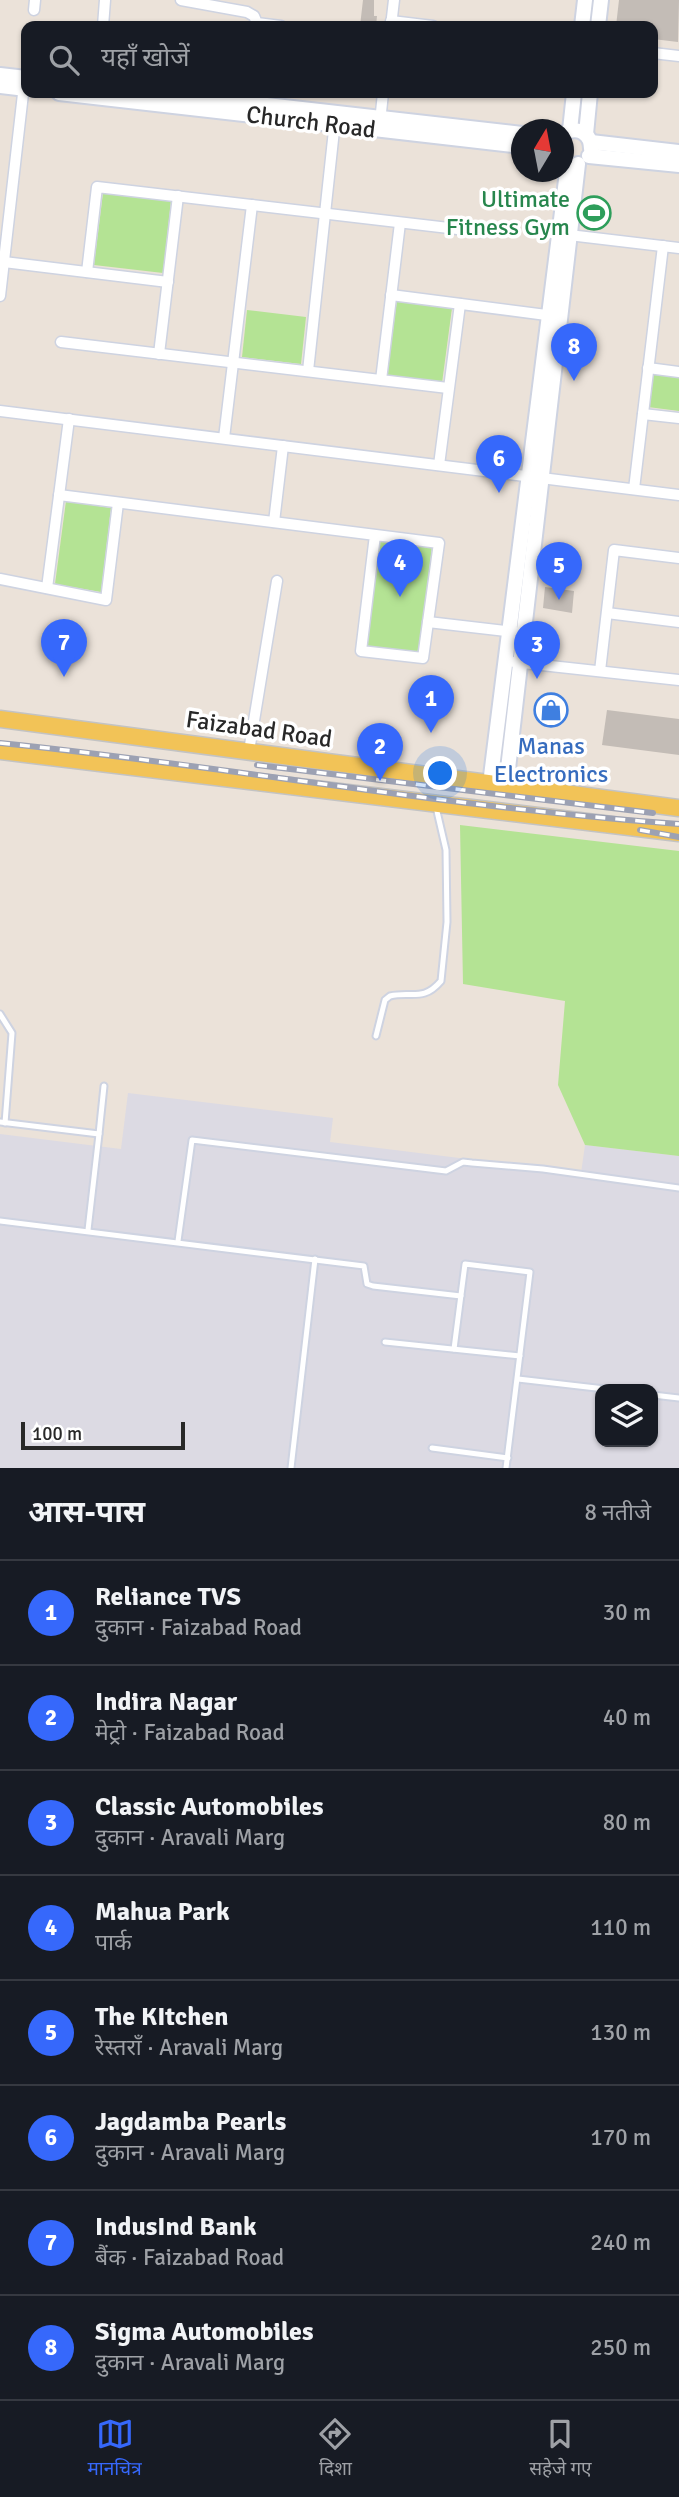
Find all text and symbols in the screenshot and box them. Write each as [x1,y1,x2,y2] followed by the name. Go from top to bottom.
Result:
[21,21,658,98] search box
[45,41,83,79] icon: search
[101,42,190,74] text: यहाँ खोजें
[245,99,377,145] street label: Church Road
[511,119,574,182] north arrow
[446,184,570,242] place label: Ultimate Fitness Gym
[575,194,613,232] sports icon: Ultimate Fitness Gym
[551,323,597,381] pin: 8
[476,435,522,493] pin: 6
[377,539,423,597] pin: 4
[536,542,582,600] pin: 5
[41,619,87,677] pin: 7
[514,621,560,679] pin: 3
[408,675,454,733] pin: 1
[532,691,570,729] shop icon: Manas Electronics
[184,704,334,754] street label: Faizabad Road
[357,723,403,781] pin: 2
[494,731,608,789] place label: Manas Electronics
[423,756,457,790] your location
[595,1384,658,1447] map controls
[595,1384,658,1447] button: layers
[21,1419,186,1451] scale bar
[32,1422,82,1446] text: 100 m
[28,1494,145,1531] text: आस-पास
[585,1498,651,1527] text: 8 नतीजे
[95,1581,241,1613] text: Reliance TVS
[45,1598,57,1627] text: 1
[603,1598,651,1627] text: 30 m
[95,1613,302,1642] text: दुकान · Faizabad Road
[95,1686,237,1718] text: Indira Nagar
[45,1703,57,1732] text: 2
[603,1703,651,1732] text: 40 m
[95,1718,285,1747] text: मेट्रो · Faizabad Road
[95,1791,324,1823] text: Classic Automobiles
[45,1808,57,1837] text: 3
[603,1808,651,1837] text: 80 m
[95,1823,285,1852] text: दुकान · Aravali Marg
[95,1896,230,1928] text: Mahua Park
[45,1913,57,1942] text: 4
[590,1913,651,1942] text: 110 m
[95,1928,132,1957] text: पार्क
[95,2001,228,2033] text: The KItchen
[45,2018,57,2047] text: 5
[590,2018,651,2047] text: 130 m
[95,2033,283,2062] text: रेस्तराँ · Aravali Marg
[95,2106,286,2138] text: Jagdamba Pearls
[45,2123,57,2152] text: 6
[590,2123,651,2152] text: 170 m
[95,2138,285,2167] text: दुकान · Aravali Marg
[95,2211,256,2243] text: IndusInd Bank
[45,2228,57,2257] text: 7
[590,2228,651,2257] text: 240 m
[95,2243,284,2272] text: बैंक · Faizabad Road
[95,2316,313,2348] text: Sigma Automobiles
[45,2333,57,2362] text: 8
[590,2333,651,2362] text: 250 m
[95,2348,285,2377] text: दुकान · Aravali Marg
[87,2415,142,2483] tab: मानचित्र
[316,2415,354,2483] tab: दिशा
[529,2415,592,2483] tab: सहेजे गए

